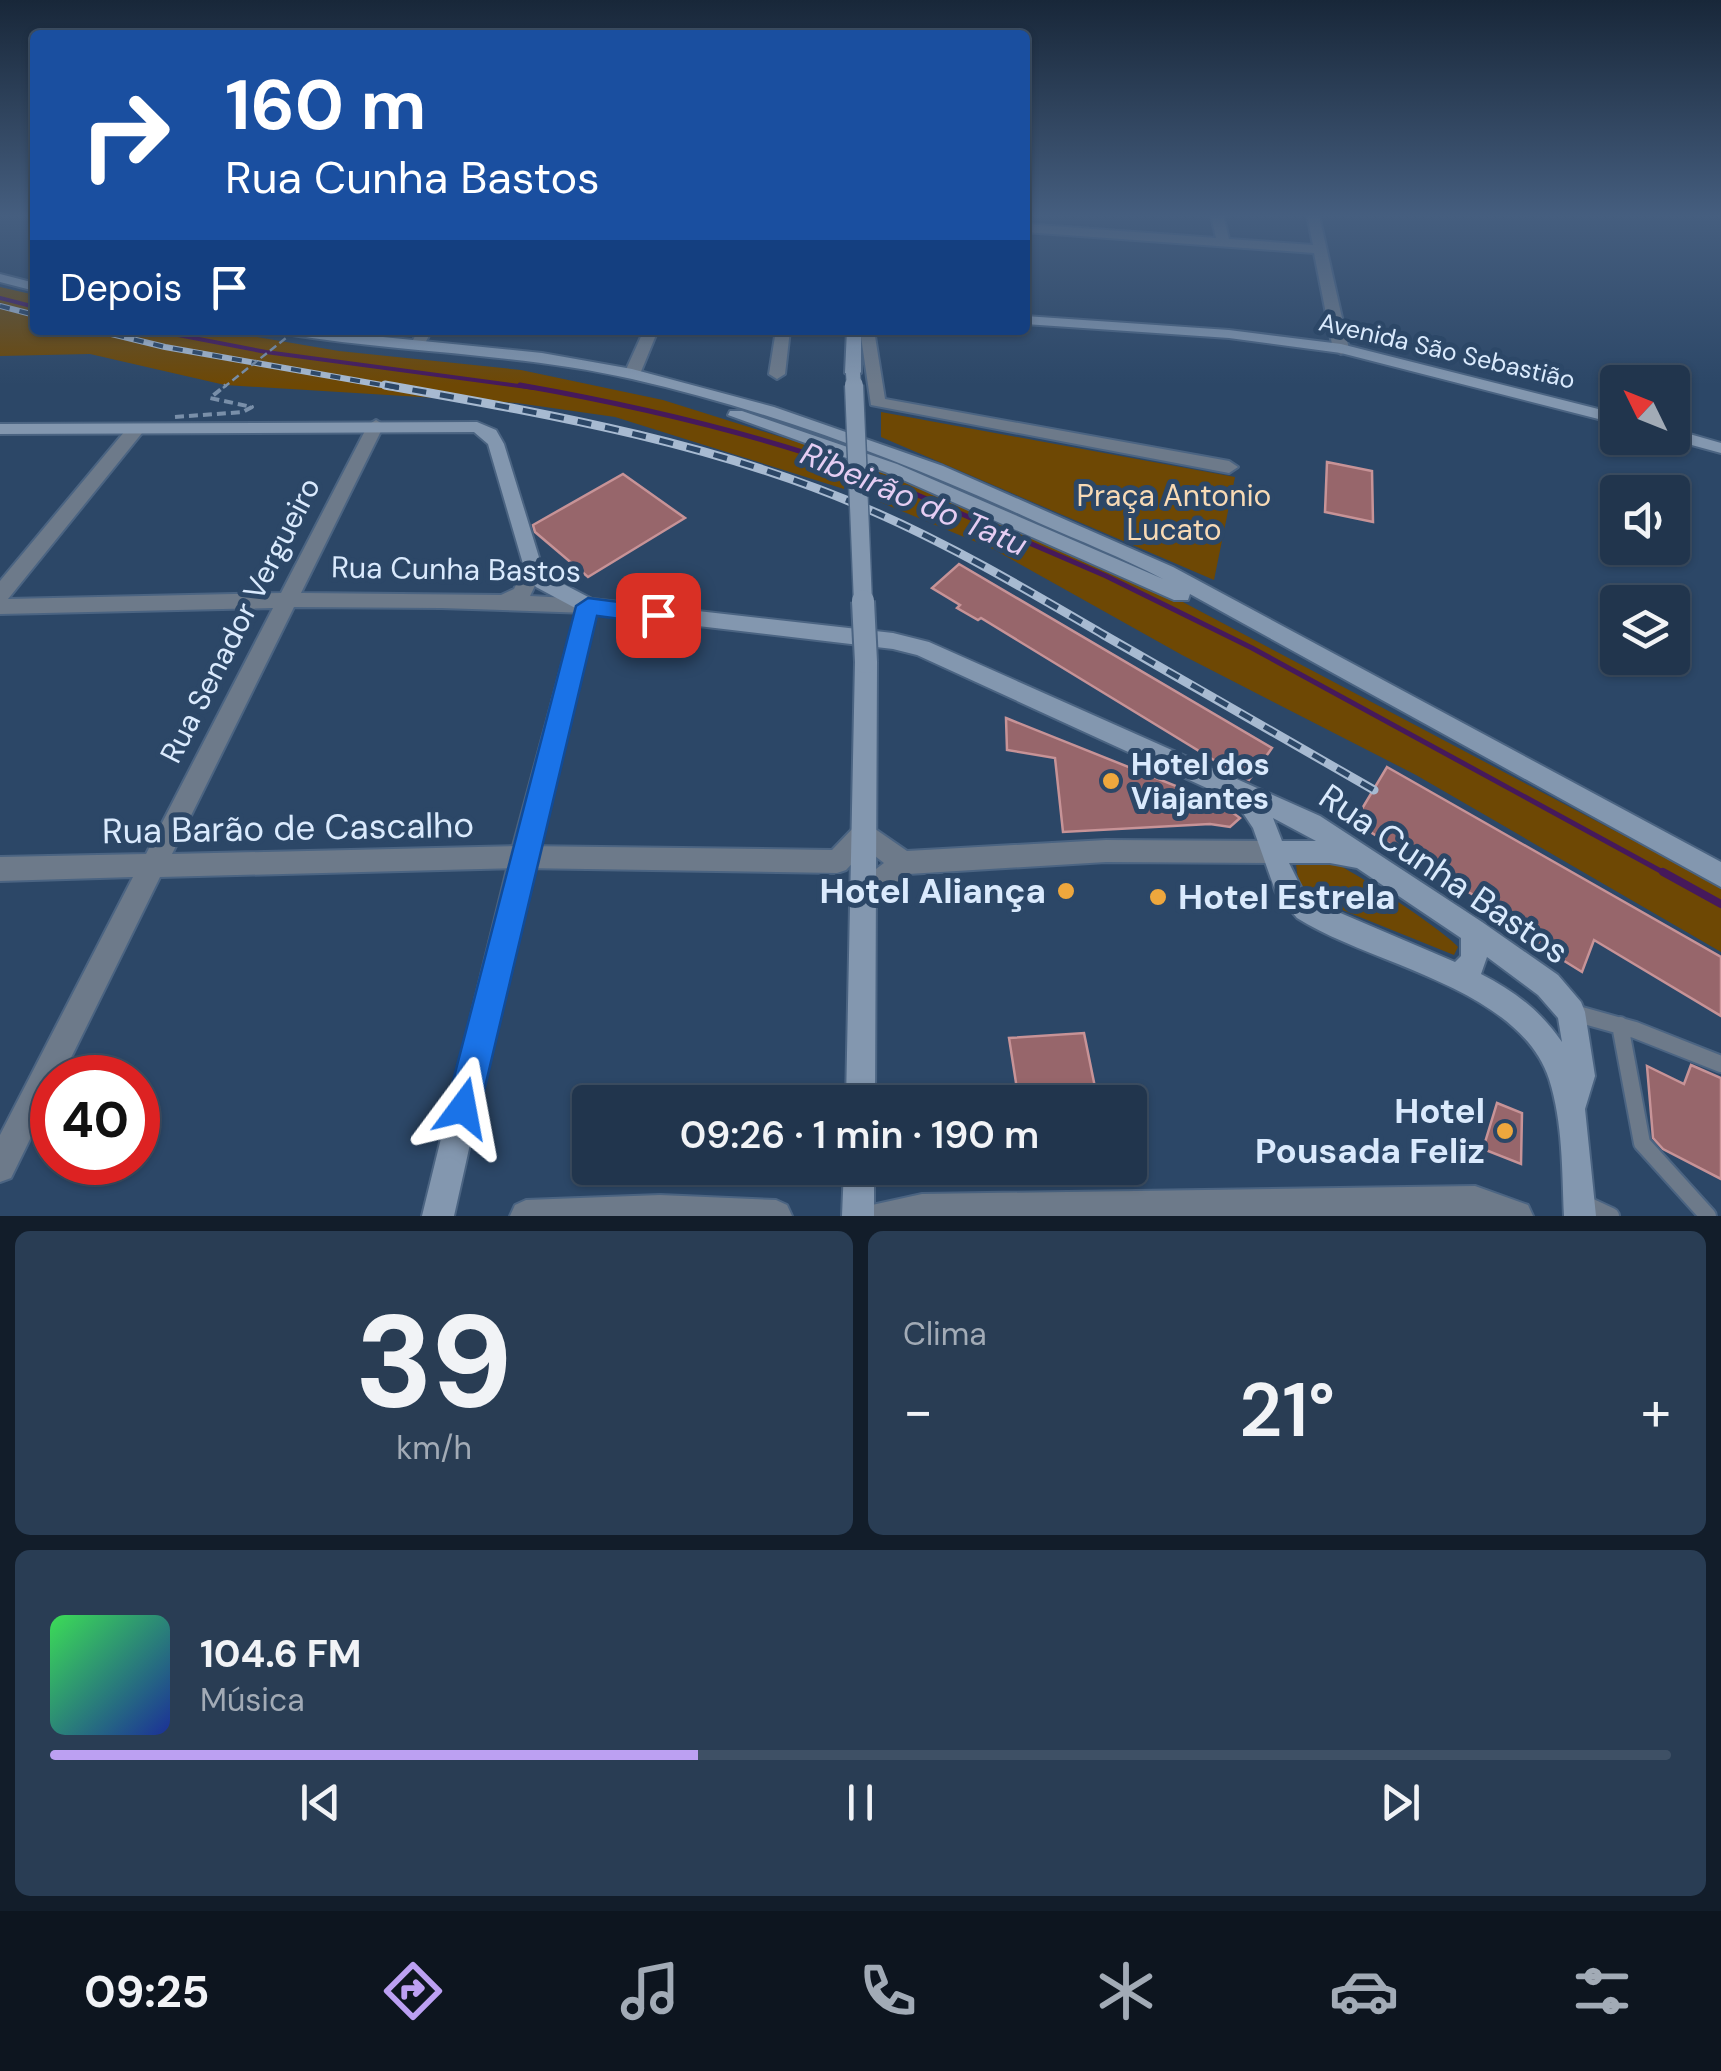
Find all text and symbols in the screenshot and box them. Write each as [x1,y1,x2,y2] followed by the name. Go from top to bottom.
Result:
[225,60,426,151] text: 160 m
[60,70,190,200] icon: right
[225,148,600,207] text: Rua Cunha Bastos
[202,260,257,315] icon: arrive
[60,263,182,313] text: Depois
[1316,305,1578,397] street label: Avenida São Sebastião
[1600,365,1690,455] north arrow
[1600,365,1690,675] map controls
[794,432,1034,566] water label: Ribeirão do Tatu
[151,471,329,769] street label: Rua Senador Vergueiro
[1600,475,1690,565] button: sound
[1077,476,1271,549] park label: Praça Antonio Lucato
[331,547,581,591] street label: Rua Cunha Bastos
[616,573,701,658] pin
[1600,585,1690,675] button: layers
[631,588,686,643] icon: arrive
[1131,745,1270,818] place label: Hotel dos Viajantes
[1100,770,1122,792] marker: Hotel dos Viajantes
[1310,773,1578,975] street label: Rua Cunha Bastos
[102,802,474,854] street label: Rua Barão de Cascalho
[819,868,1046,914] place label: Hotel Aliança
[1178,874,1396,920] place label: Hotel Estrela
[1055,880,1077,902] marker: Hotel Aliança
[1147,886,1169,908] marker: Hotel Estrela
[30,1055,160,1185] speed limit sign: 40
[411,1056,515,1160] position arrow
[1255,1088,1485,1174] place label: Hotel Pousada Feliz
[680,1110,1039,1160] text: 09:26 · 1 min · 190 m
[1494,1120,1516,1142] marker: Hotel Pousada Feliz
[355,1277,513,1446] text: 39
[903,1313,987,1355] text: Clima
[1239,1362,1335,1459] text: 21°
[903,1375,933,1447] text: −
[1641,1375,1671,1447] text: +
[396,1427,472,1469] text: km/h
[200,1629,362,1679] text: 104.6 FM
[200,1679,305,1721] text: Música
[293,1775,348,1830] icon: previous
[833,1775,888,1830] icon: pause
[1373,1775,1428,1830] icon: next
[378,1956,448,2026] icon: directions
[615,1956,685,2026] icon: music
[853,1956,923,2026] icon: phone
[1091,1956,1161,2026] icon: climate
[1329,1956,1399,2026] icon: car
[1567,1956,1637,2026] icon: filters
[84,1962,210,2021] text: 09:25

